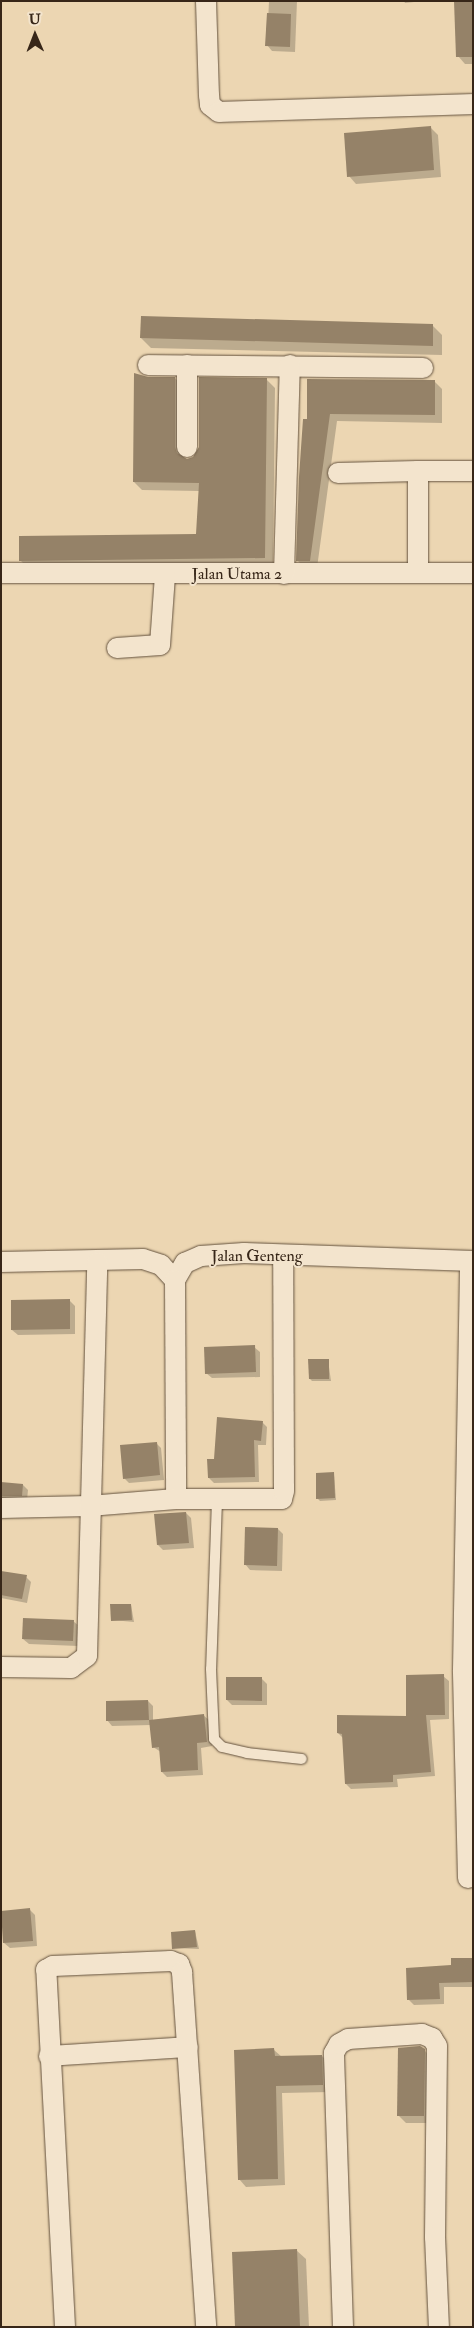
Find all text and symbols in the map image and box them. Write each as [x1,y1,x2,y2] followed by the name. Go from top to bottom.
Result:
[10,10,60,60] north arrow
[29,11,41,28] text: U
[192,564,282,584] street label: Jalan Utama 2
[211,1246,303,1266] street label: Jalan Genteng

